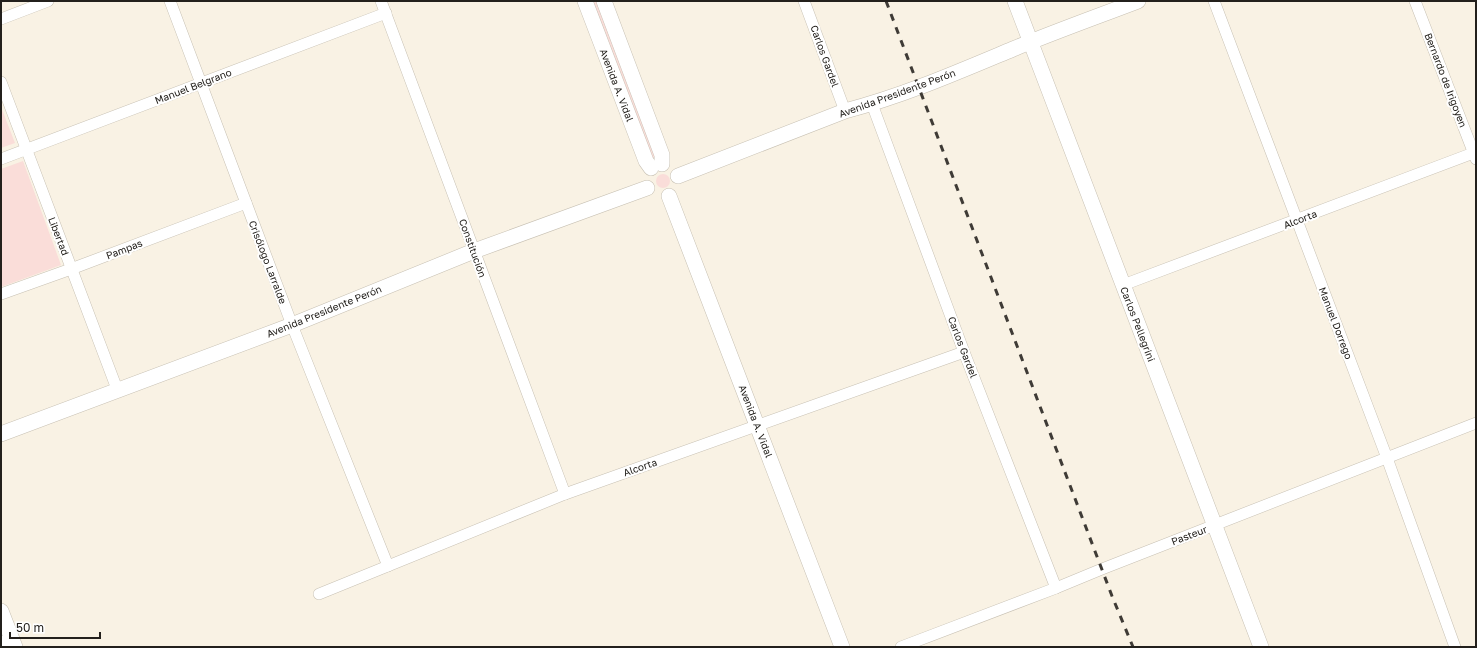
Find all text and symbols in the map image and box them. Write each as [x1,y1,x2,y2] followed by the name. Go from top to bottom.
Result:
[808,23,842,89] street label: Carlos Gardel
[1422,31,1470,129] street label: Bernardo de Irigoyen
[598,47,636,123] street label: Avenida A. Vidal
[153,66,233,106] street label: Manuel Belgrano
[837,66,957,120] street label: Avenida Presidente Perón
[1282,207,1318,231] street label: Alcorta
[46,215,72,257] street label: Libertad
[457,217,489,279] street label: Constitución
[247,219,289,306] street label: Crisólogo Larralde
[104,237,144,261] street label: Pampas
[265,282,383,340] street label: Avenida Presidente Perón
[1118,285,1158,363] street label: Carlos Pellegrini
[1317,285,1355,361] street label: Manuel Dorrego
[946,315,980,379] street label: Carlos Gardel
[737,383,775,459] street label: Avenida A. Vidal
[622,456,658,478] street label: Alcorta
[1170,523,1209,547] street label: Pasteur
[10,614,100,640] scale bar
[16,620,44,635] text: 50 m

